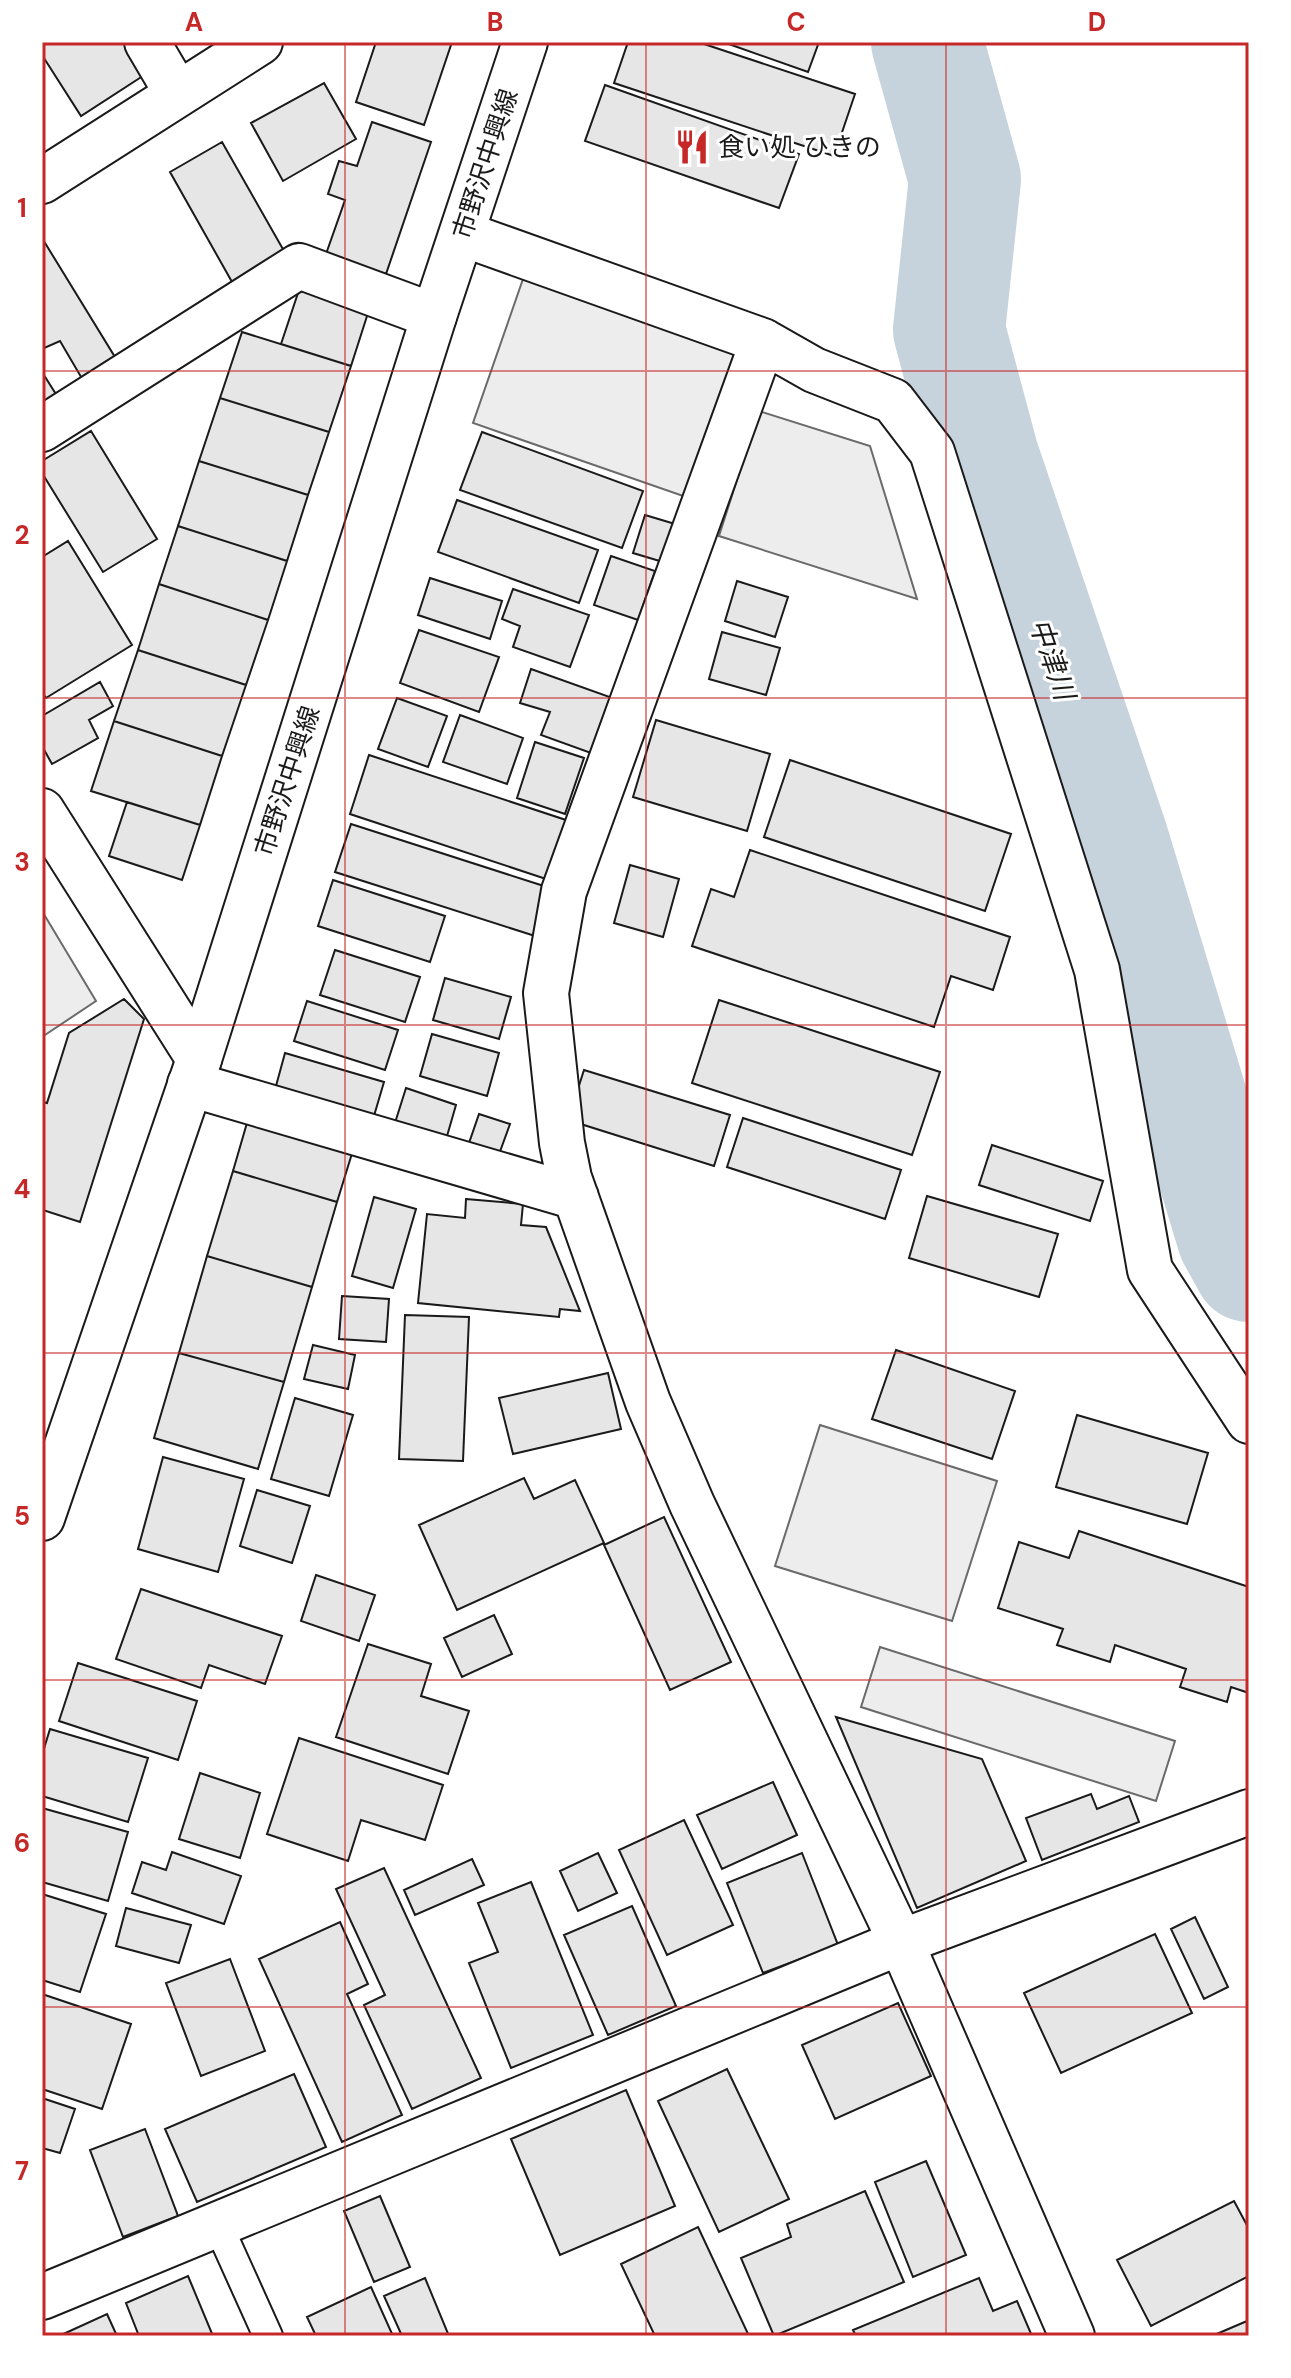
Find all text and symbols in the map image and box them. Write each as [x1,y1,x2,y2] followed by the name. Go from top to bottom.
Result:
[185,5,203,39] text: A
[487,5,503,39] text: B
[786,5,806,39] text: C
[1088,5,1106,39] text: D
[445,85,525,243] street label: 市野沢中興線
[673,128,711,166] restaurant icon: 食い処 ひきの
[718,130,881,164] place label: 食い処 ひきの
[17,191,27,225] text: 1
[14,518,30,552] text: 2
[1021,613,1084,708] water label: 中津川
[247,702,327,860] street label: 市野沢中興線
[14,845,30,879] text: 3
[14,1172,30,1206] text: 4
[14,1499,30,1533] text: 5
[14,1826,30,1860] text: 6
[15,2154,29,2188] text: 7

